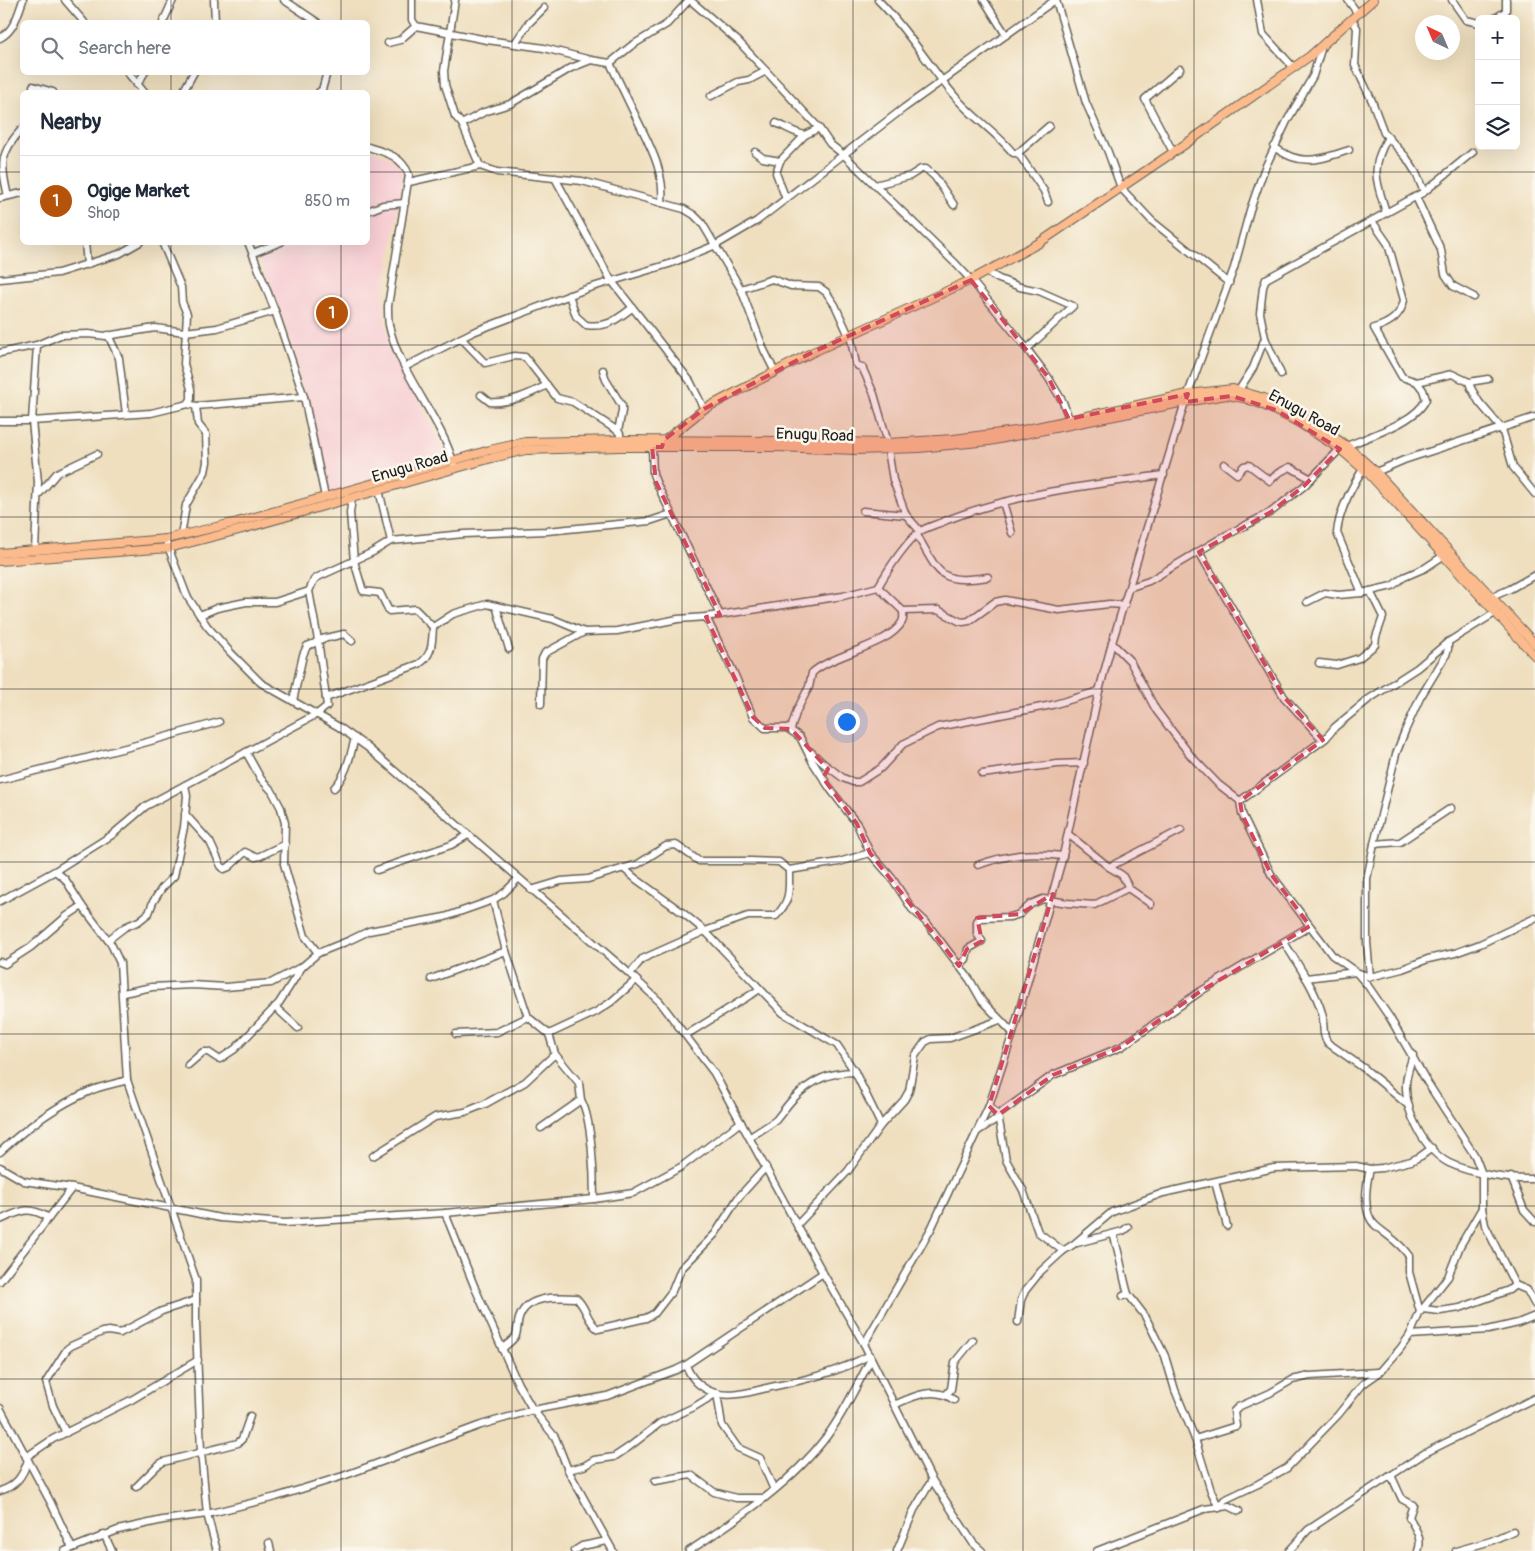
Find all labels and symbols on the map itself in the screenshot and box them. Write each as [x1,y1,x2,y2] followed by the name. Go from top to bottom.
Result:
[1415,15,1460,60] north arrow
[316,294,348,332] pin: 1
[1265,385,1343,441] street label: Enugu Road
[776,424,854,446] street label: Enugu Road
[370,447,450,487] street label: Enugu Road
[834,709,860,735] your location

